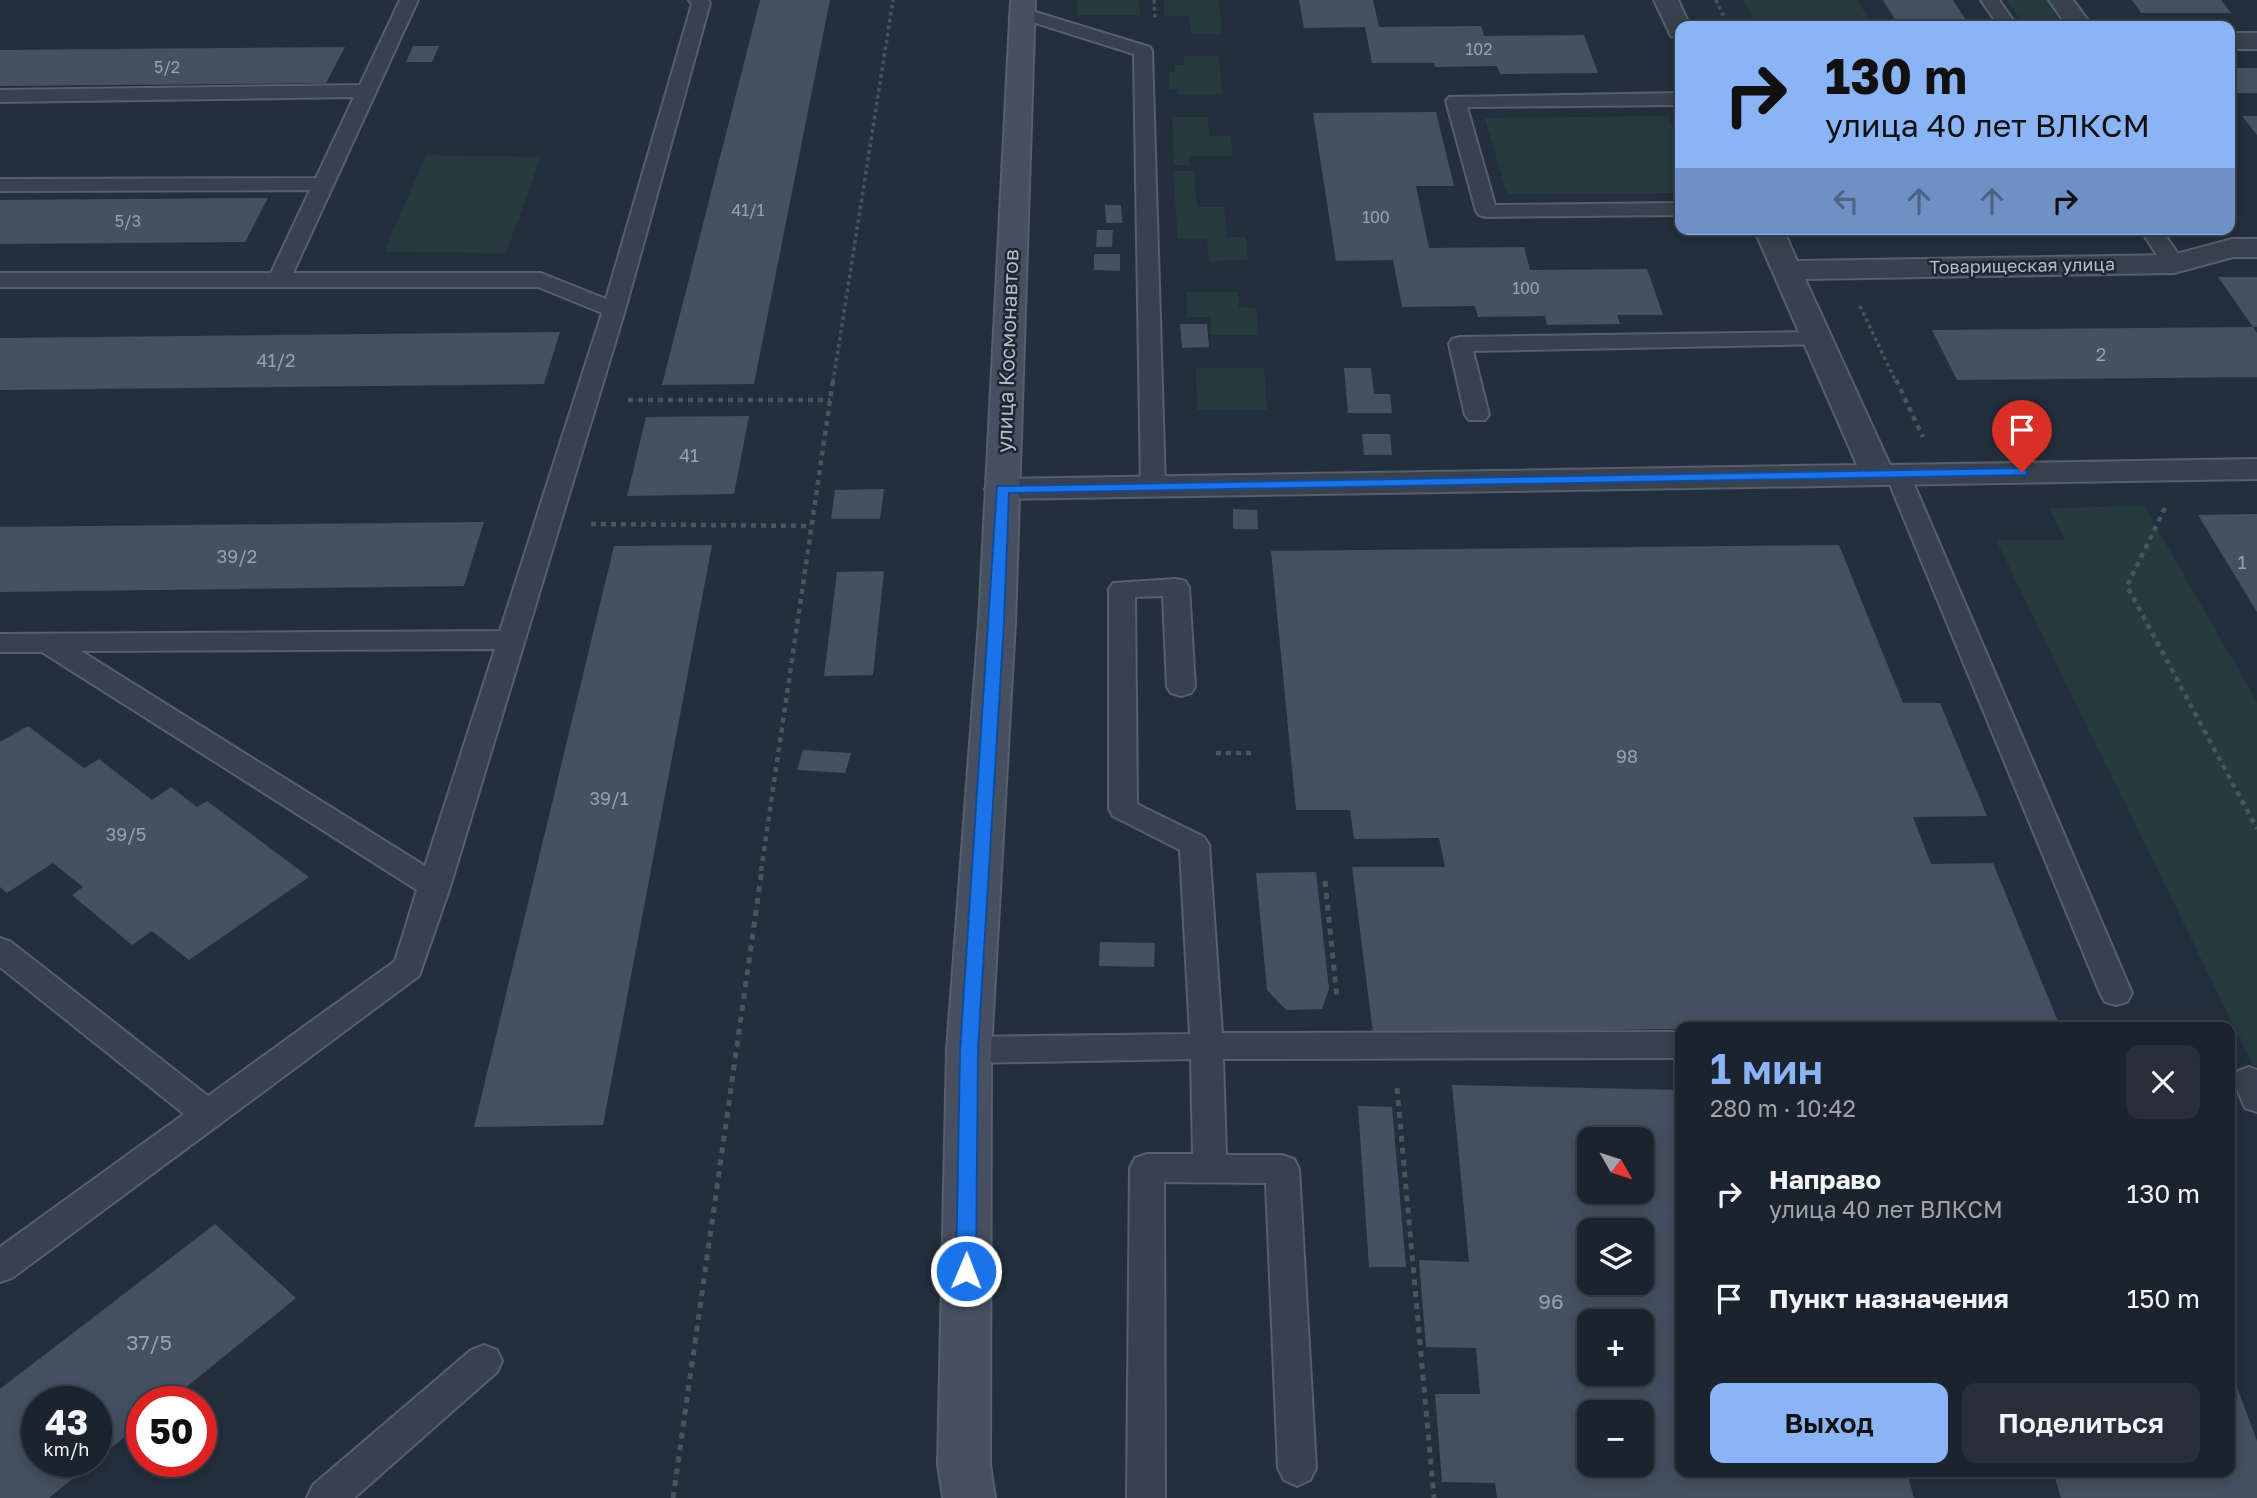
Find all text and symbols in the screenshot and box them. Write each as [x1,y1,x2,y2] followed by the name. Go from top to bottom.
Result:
[1466,39,1492,59] house number: 102
[1825,46,1967,105] text: 130 m
[1710,49,1801,140] icon: right
[154,57,180,77] house number: 5/2
[1825,106,2150,144] text: улица 40 лет ВЛКСМ
[1827,182,1865,220] icon: left
[1900,182,1938,220] icon: ahead
[1973,182,2011,220] icon: ahead
[2046,182,2084,220] icon: right
[732,200,765,220] house number: 41/1
[1362,207,1390,227] house number: 100
[115,211,141,231] house number: 5/3
[990,249,1024,453] street label: улица Космонавтов
[1929,252,2115,278] street label: Товарищеская улица
[1512,278,1540,298] house number: 100
[2096,343,2106,365] house number: 2
[257,349,295,371] house number: 41/2
[1992,400,2052,472] pin
[2003,411,2041,449] icon: arrive
[679,444,699,466] house number: 41
[217,545,257,567] house number: 39/2
[2238,551,2247,573] house number: 1
[1616,745,1638,767] house number: 98
[590,787,629,809] house number: 39/1
[106,823,146,845] house number: 39/5
[1710,1043,1823,1093] text: 1 мин
[2126,1045,2200,1119] button: close
[1710,1094,1856,1122] text: 280 m · 10:42
[1577,1127,1654,1204] north arrow
[1577,1127,1654,1477] map controls
[1769,1164,1881,1195] text: Направо
[1710,1175,1748,1213] icon: right
[2127,1178,2200,1209] text: 130 m
[1769,1195,2003,1223] text: улица 40 лет ВЛКСМ
[1577,1218,1654,1295] button: layers
[929,1234,1003,1308] position arrow
[1710,1280,1748,1318] icon: arrive
[1769,1283,2009,1314] text: Пункт назначения
[2127,1283,2200,1314] text: 150 m
[1538,1288,1564,1314] house number: 96
[1577,1309,1654,1386] button: +
[126,1329,172,1355] house number: 37/5
[1710,1383,1948,1463] button: Выход
[1962,1383,2200,1463] button: Поделиться
[126,1386,217,1477] speed limit sign: 50
[1577,1400,1654,1477] button: −
[45,1401,88,1443] text: 43
[44,1438,89,1460] text: km/h

